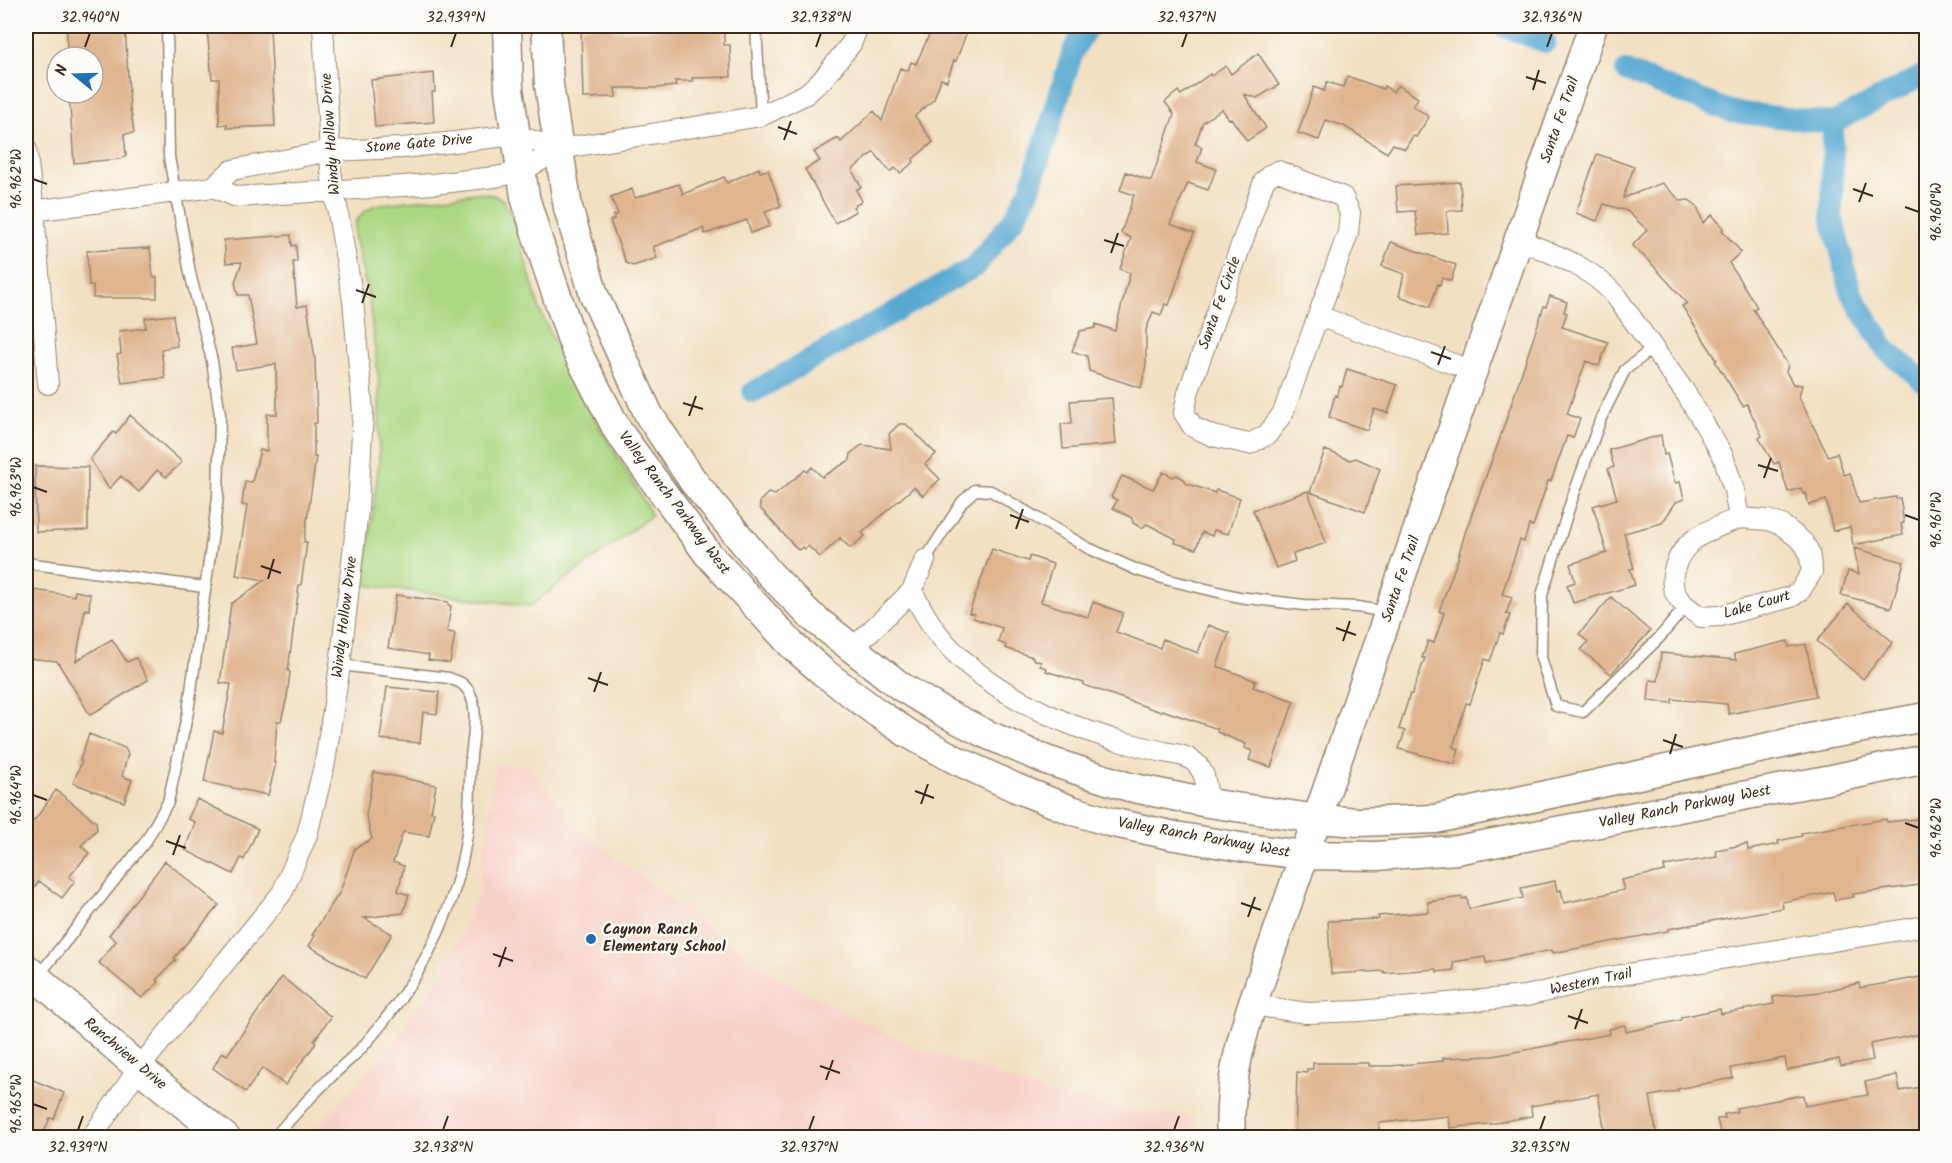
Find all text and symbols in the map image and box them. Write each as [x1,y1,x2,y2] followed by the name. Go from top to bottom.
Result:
[60,6,120,30] text: 32.940°N
[426,6,486,30] text: 32.939°N
[791,6,852,30] text: 32.938°N
[1158,6,1216,30] text: 32.937°N
[1522,6,1582,30] text: 32.936°N
[45,45,105,105] north arrow
[49,62,76,79] text: N
[315,72,347,196] street label: Windy Hollow Drive
[1534,73,1586,166] street label: Santa Fe Trail
[364,127,474,161] street label: Stone Gate Drive
[5,149,29,209] text: 96.962°W
[1925,182,1949,242] text: 96.960°W
[1192,253,1248,353] street label: Santa Fe Circle
[612,426,736,580] street label: Valley Ranch Parkway West
[5,457,29,517] text: 96.963°W
[1925,492,1949,548] text: 96.961°W
[1375,532,1427,625] street label: Santa Fe Trail
[326,555,364,679] street label: Windy Hollow Drive
[1721,584,1794,626] street label: Lake Court
[5,765,29,825] text: 96.964°W
[1597,779,1773,835] street label: Valley Ranch Parkway West
[1925,798,1949,858] text: 96.962°W
[1116,811,1292,865] street label: Valley Ranch Parkway West
[603,918,726,959] place label: Caynon Ranch Elementary School
[584,932,598,946] marker: Caynon Ranch Elementary School
[1548,961,1635,1002] street label: Western Trail
[78,1012,172,1096] street label: Ranchview Drive
[5,1074,29,1134] text: 96.965°W
[48,1136,108,1160] text: 32.939°N
[413,1136,474,1160] text: 32.938°N
[780,1136,838,1160] text: 32.937°N
[1144,1136,1204,1160] text: 32.936°N
[1510,1136,1570,1160] text: 32.935°N

